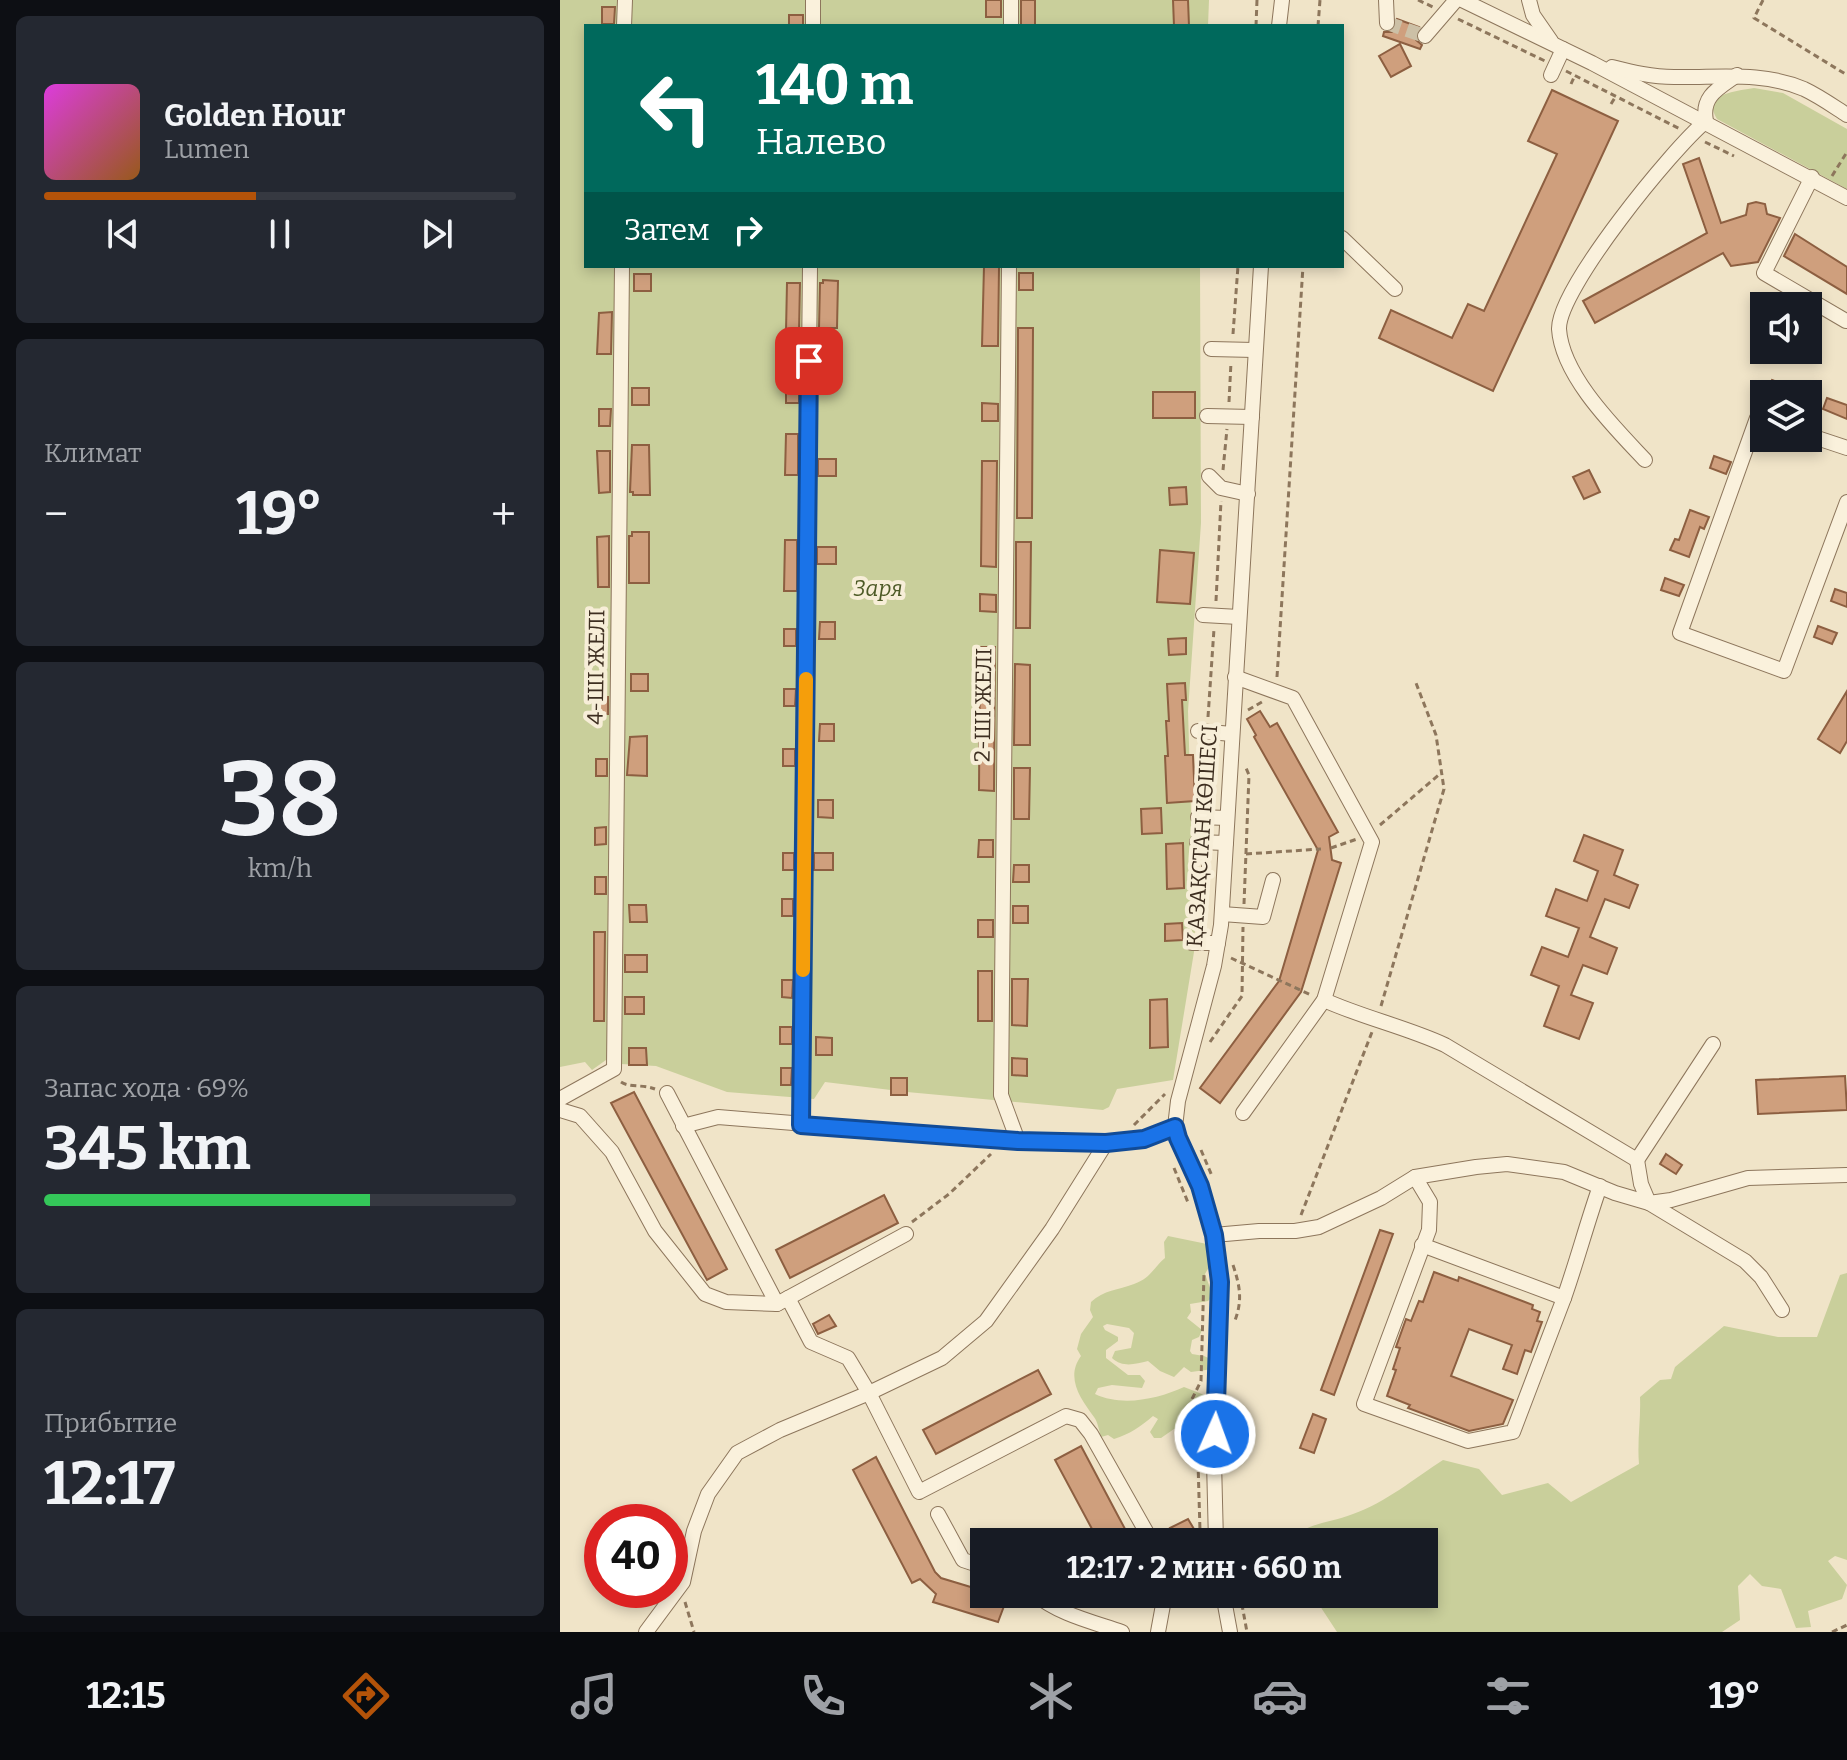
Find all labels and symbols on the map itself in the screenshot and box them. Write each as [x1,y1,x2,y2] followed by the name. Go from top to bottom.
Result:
[775,327,843,395] pin
[853,575,903,602] park label: Заря
[581,609,611,725] street label: 4-ШІ ЖЕЛІ
[969,648,997,762] street label: 2-ШІ ЖЕЛІ
[1181,724,1223,948] street label: ҚАЗАҚСТАН КӨШЕСІ
[1173,1392,1257,1476] position arrow
[584,1504,688,1608] speed limit sign: 40

